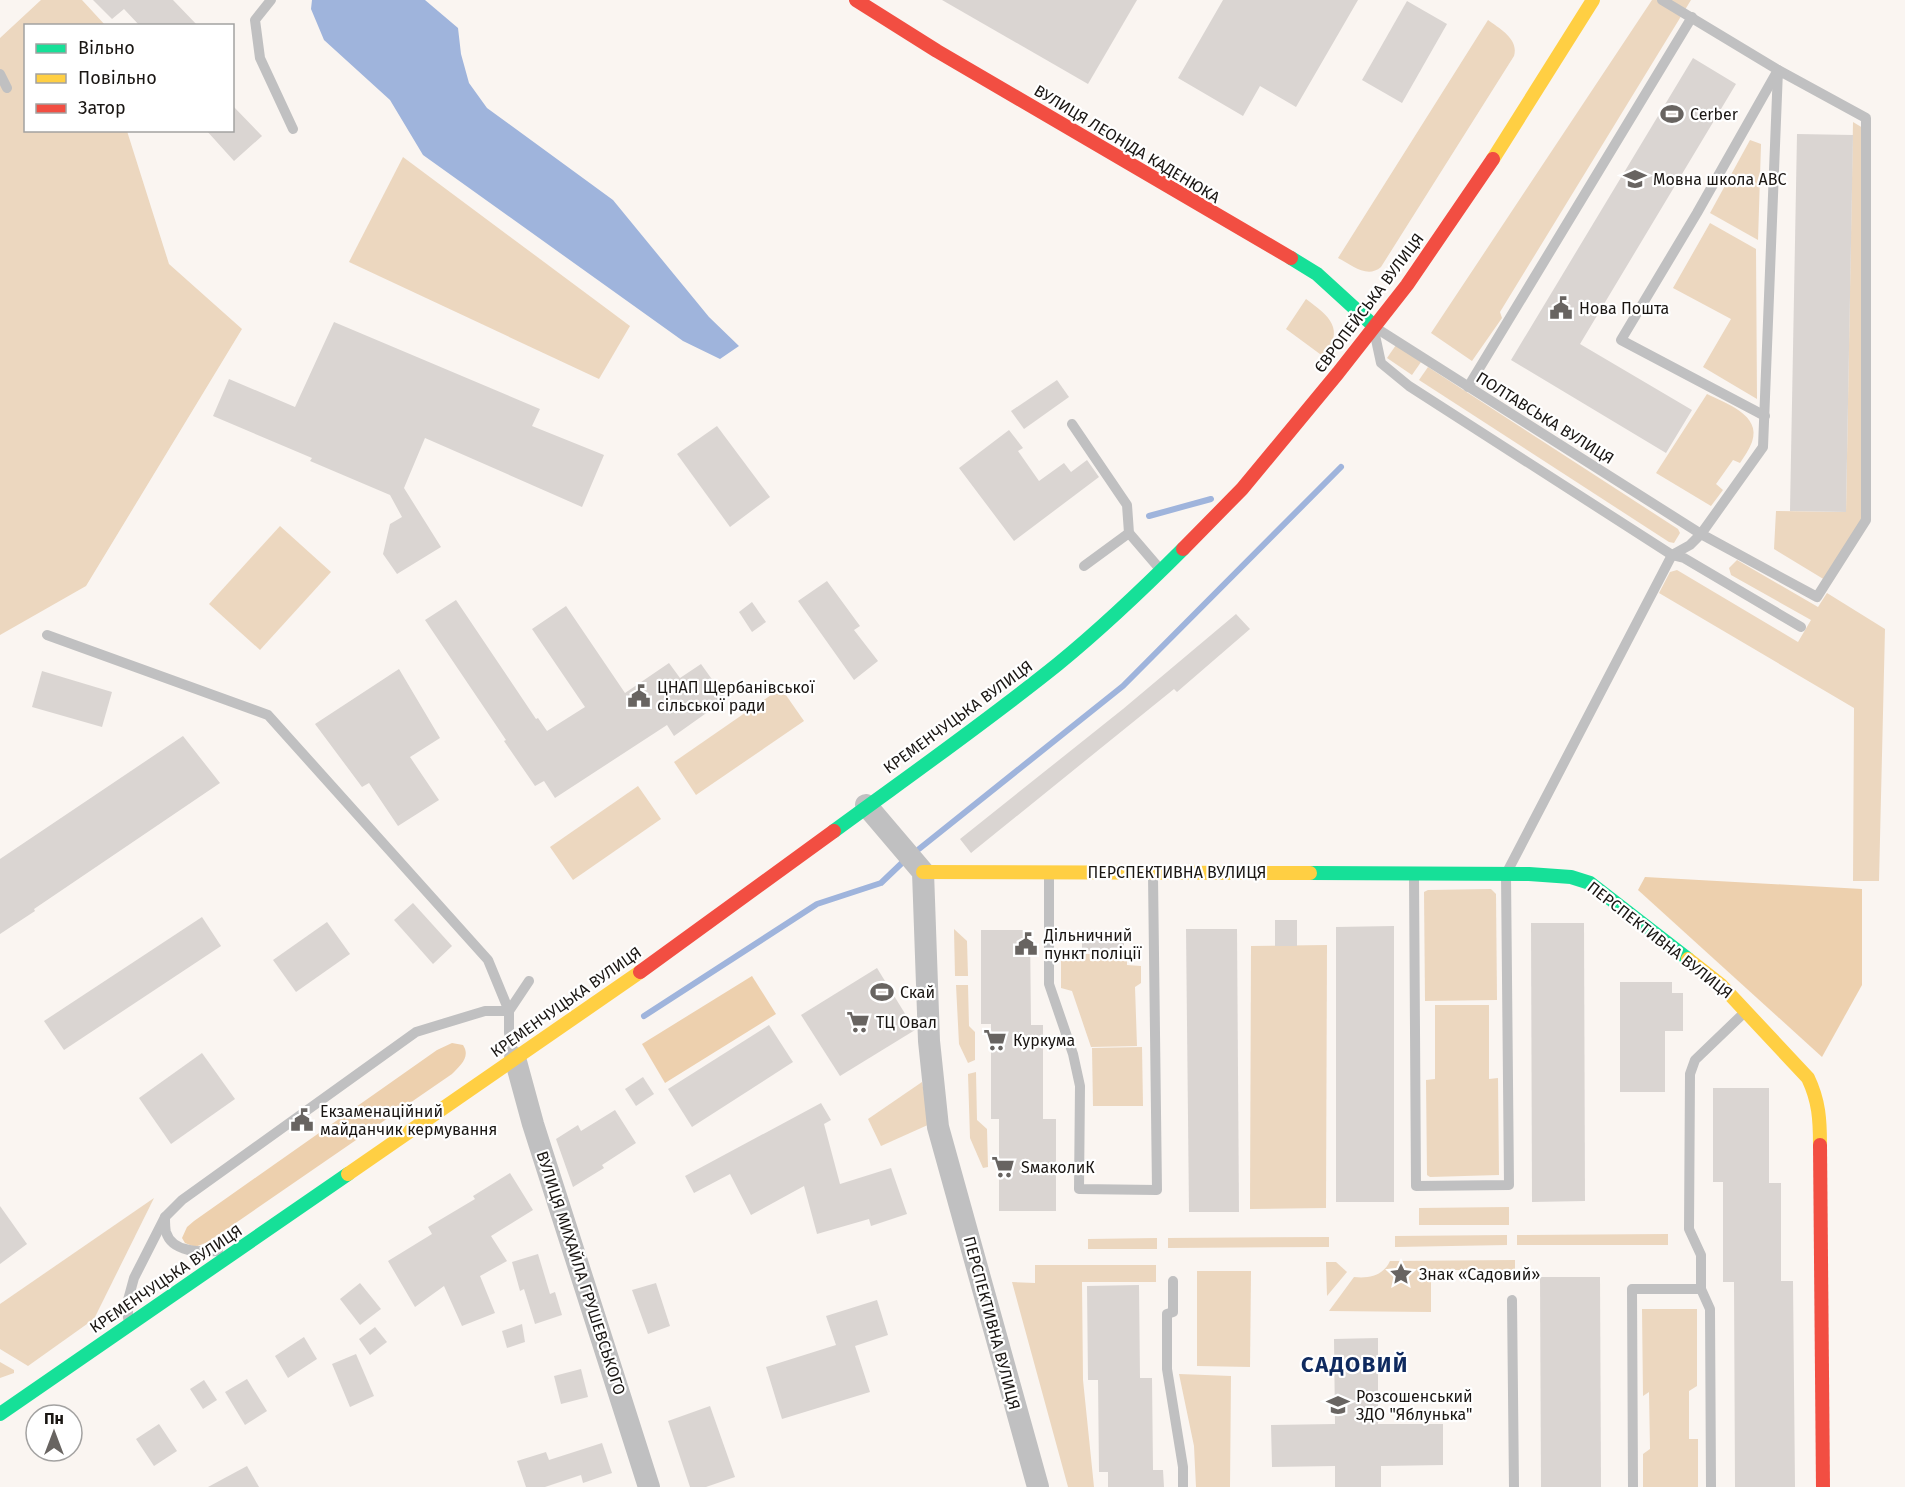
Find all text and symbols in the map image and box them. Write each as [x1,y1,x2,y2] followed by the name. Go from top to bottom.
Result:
[24,24,234,132] legend
[78,37,135,59] text: Вільно
[78,67,157,89] text: Повільно
[1031,81,1224,207] street label: ВУЛИЦЯ ЛЕОНІДА КАДЕНЮКА
[78,97,126,119] text: Затор
[1659,101,1685,127] sports icon: Cerber
[1690,105,1739,124] place label: Cerber
[1622,166,1648,192] school or university icon: Мовна школа ABC
[1653,170,1786,189] place label: Мовна школа ABC
[1310,229,1428,377] street label: ЄВРОПЕЙСЬКА ВУЛИЦЯ
[1548,295,1574,321] public building icon: Нова Пошта
[1579,299,1669,318] place label: Нова Пошта
[1473,368,1617,468] street label: ПОЛТАВСЬКА ВУЛИЦЯ
[880,657,1036,777] street label: КРЕМЕНЧУЦЬКА ВУЛИЦЯ
[657,678,815,715] place label: ЦНАП Щербанівської сільської ради
[626,683,652,709] public building icon: ЦНАП Щербанівської сільської ради
[1087,863,1267,882] street label: ПЕРСПЕКТИВНА ВУЛИЦЯ
[1584,877,1736,1003] street label: ПЕРСПЕКТИВНА ВУЛИЦЯ
[1043,926,1142,963] place label: Дільничний пункт поліції
[1013,931,1039,957] public building icon: Дільничний пункт поліції
[487,943,645,1061] street label: КРЕМЕНЧУЦЬКА ВУЛИЦЯ
[869,979,895,1005] sports icon: Скай
[900,983,935,1002] place label: Скай
[845,1009,871,1035] supermarket icon: ТЦ Овал
[876,1013,937,1032] place label: ТЦ Овал
[982,1027,1008,1053] supermarket icon: Куркума
[1013,1031,1075,1050] place label: Куркума
[320,1102,497,1139] place label: Екзаменаційний майданчик кермування
[289,1107,315,1133] public building icon: Екзаменаційний майданчик кермування
[533,1149,629,1397] street label: ВУЛИЦЯ МИХАЙЛА ГРУШЕВСЬКОГО
[990,1154,1016,1180] supermarket icon: SмаколиК
[1021,1158,1095,1177] place label: SмаколиК
[86,1221,246,1337] street label: КРЕМЕНЧУЦЬКА ВУЛИЦЯ
[960,1234,1024,1412] street label: ПЕРСПЕКТИВНА ВУЛИЦЯ
[1388,1261,1414,1287] place icon: Знак «Садовий»
[1419,1265,1540,1284] place label: Знак «Садовий»
[1301,1351,1409,1378] district label: САДОВИЙ
[1356,1387,1473,1424] place label: Розсошенський ЗДО "Яблунька"
[1325,1392,1351,1418] school or university icon: Розсошенський ЗДО "Яблунька"
[24,1403,84,1463] north arrow
[44,1409,64,1428] text: Пн

